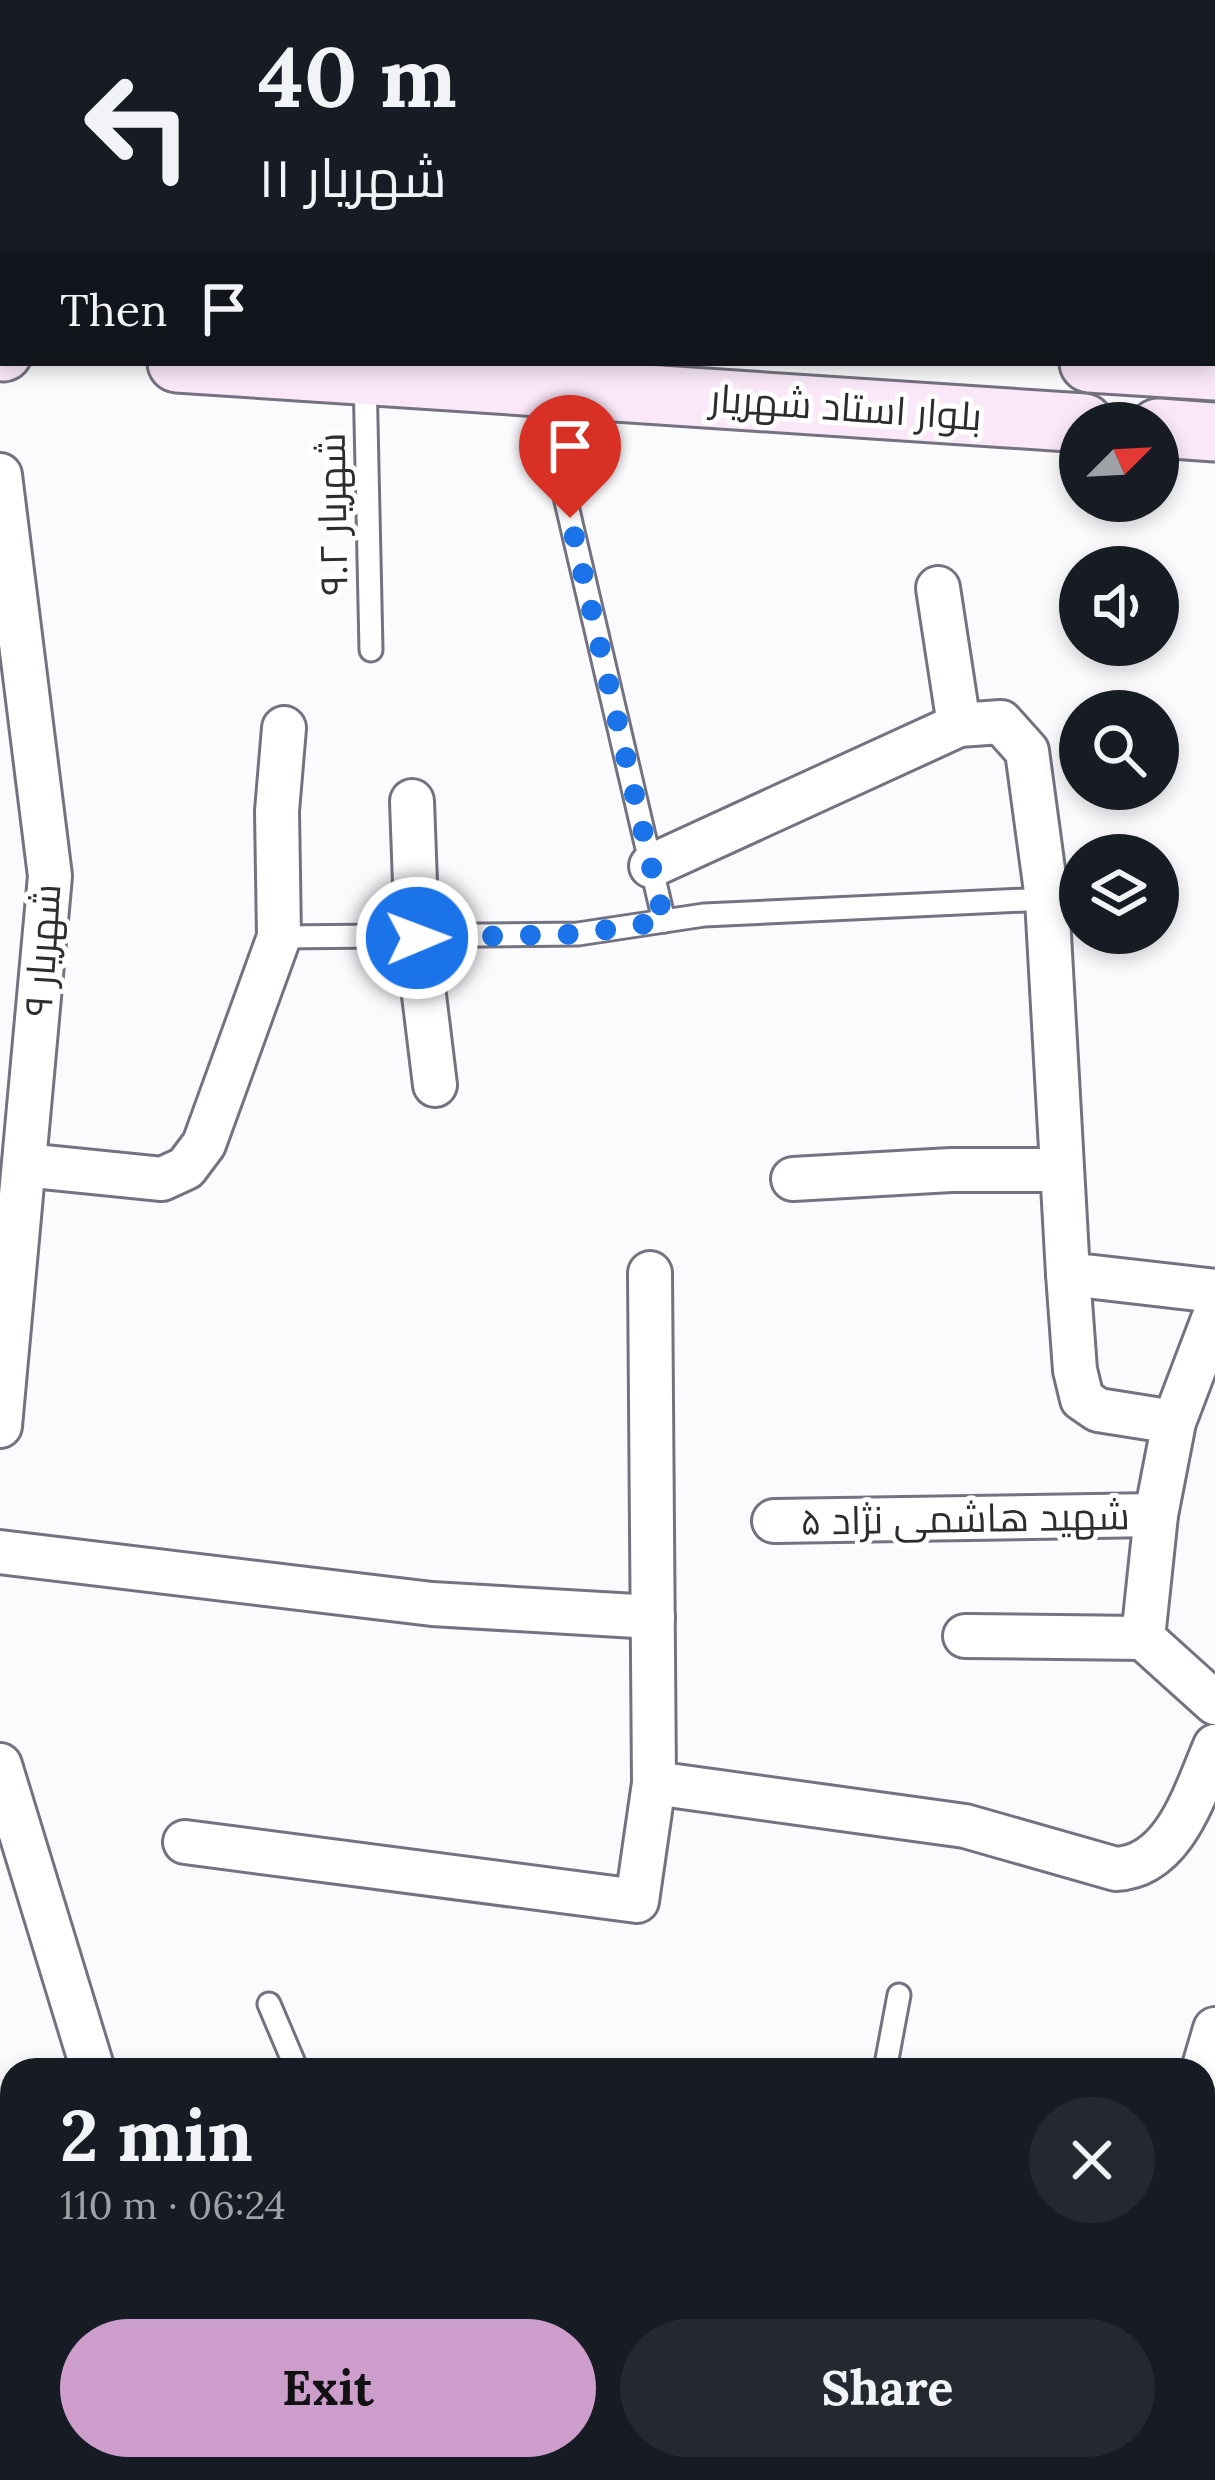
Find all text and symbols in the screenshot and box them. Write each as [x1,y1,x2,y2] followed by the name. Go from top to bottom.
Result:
[258,22,457,130] text: 40 m
[60,48,216,204] icon: left
[258,143,447,212] text: شهریار ۱۱
[191,276,257,342] icon: arrive
[60,281,167,338] text: Then
[706,372,984,441] street label: بلوار استاد شهریار
[519,395,621,518] pin
[1059,402,1179,522] north arrow
[1059,402,1179,954] map controls
[537,413,603,479] icon: arrive
[306,432,358,596] street label: شهریار ۹.۲
[1059,546,1179,666] button: sound
[1059,690,1179,810] button: search
[1059,834,1179,954] button: layers
[354,875,480,1001] position arrow
[12,882,72,1018] street label: شهریار ۹
[800,1490,1130,1546] street label: شهید هاشمی نژاد ۵
[60,2089,253,2181] text: 2 min
[1029,2097,1155,2223] button: close
[60,2180,286,2230] text: 110 m · 06:24
[60,2319,596,2457] button: Exit
[620,2319,1155,2457] button: Share

